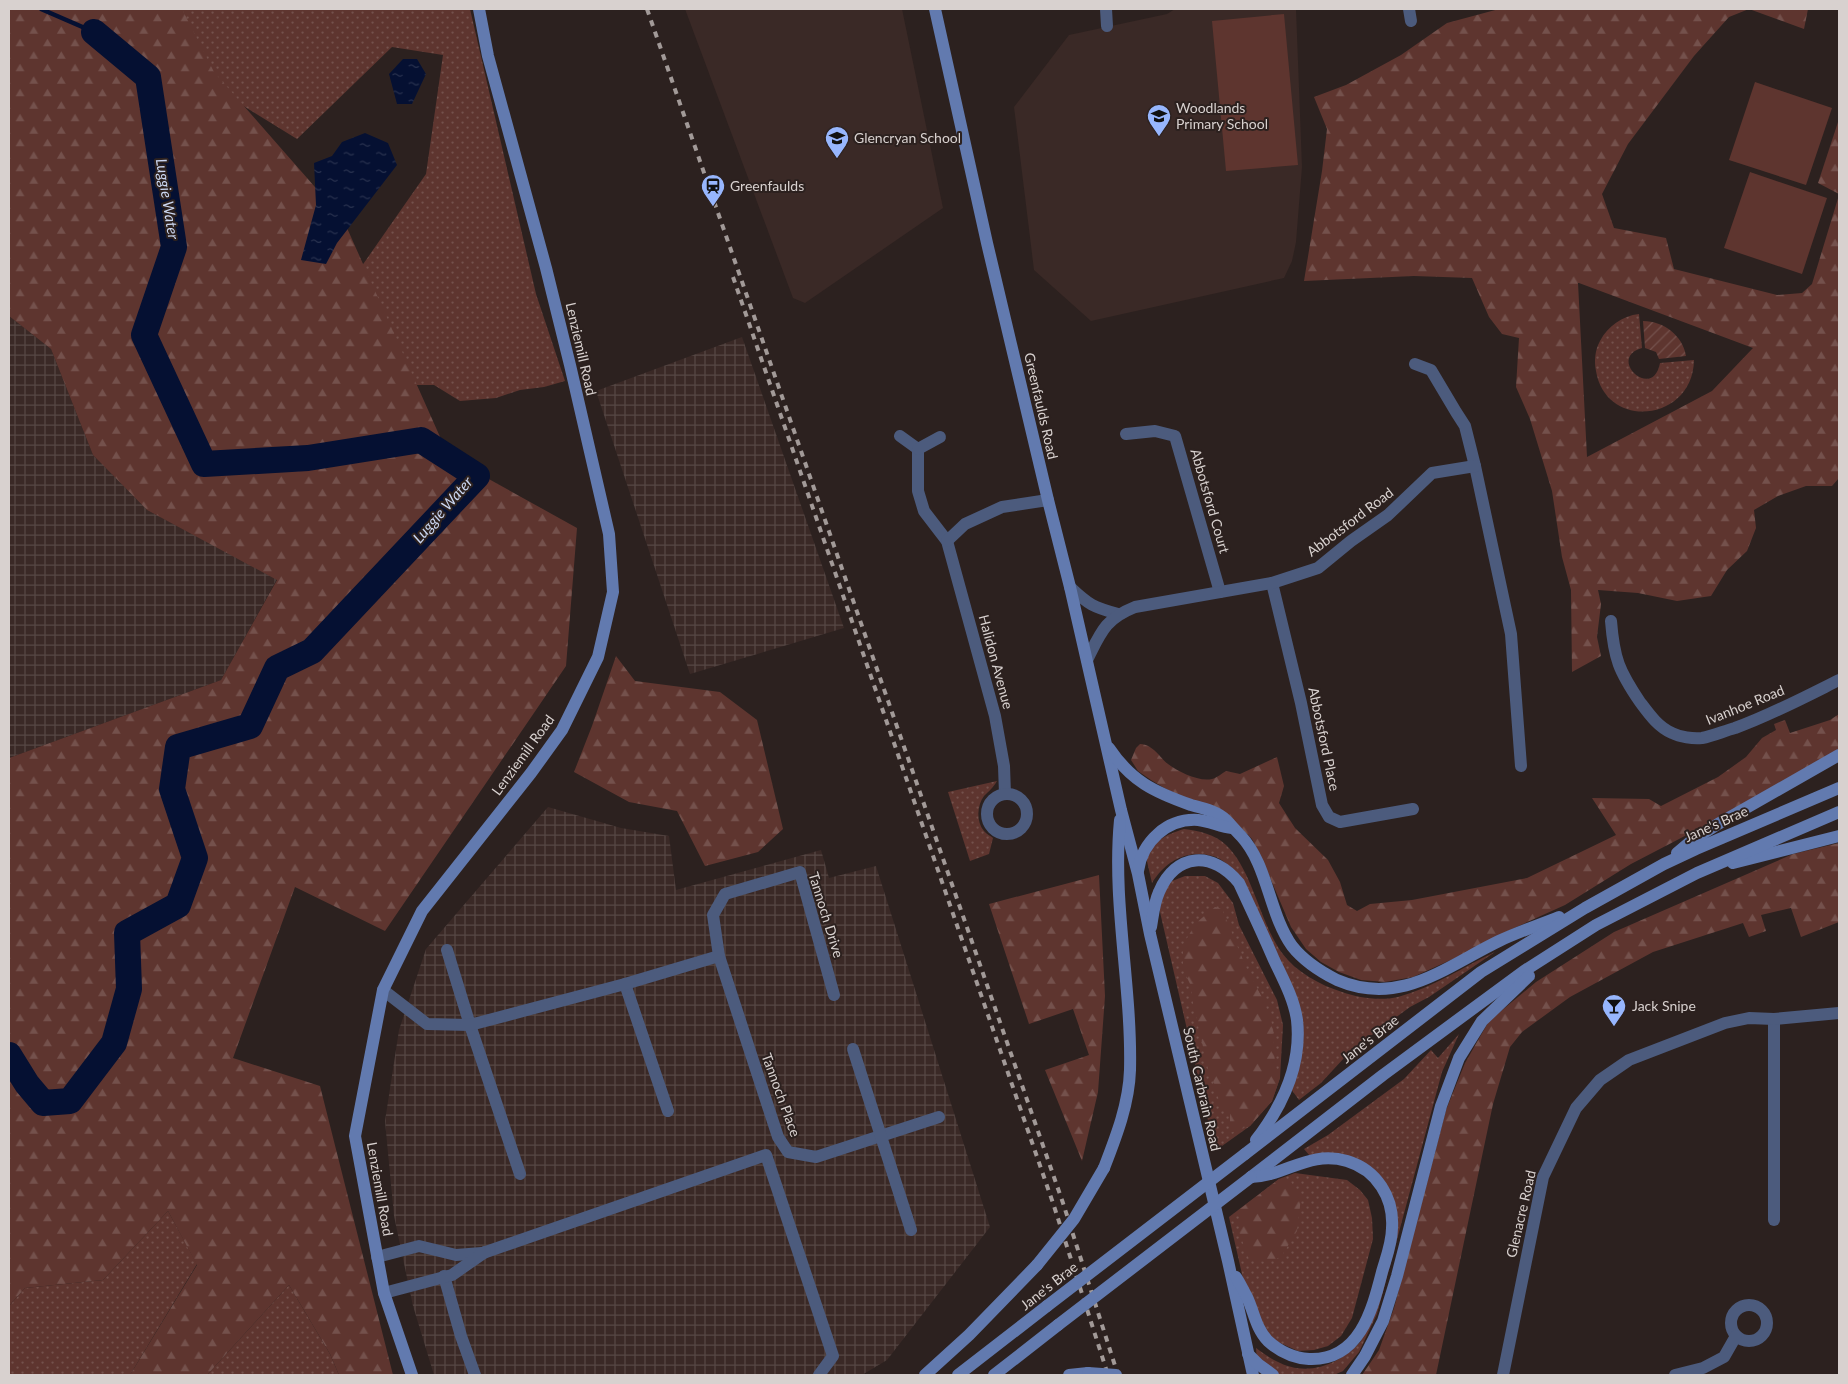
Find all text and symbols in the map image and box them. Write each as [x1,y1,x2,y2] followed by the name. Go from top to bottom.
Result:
[1176,99,1268,132] place label: Woodlands Primary School
[1146,103,1172,137] school or university icon: Woodlands Primary School
[824,125,850,159] school or university icon: Glencryan School
[854,129,961,146] place label: Glencryan School
[153,157,183,242] water label: Luggie Water
[700,173,726,207] station icon: Greenfaulds
[730,177,804,194] place label: Greenfaulds
[563,301,600,397] street label: Lenziemill Road
[1021,351,1062,461] street label: Greenfaulds Road
[1187,447,1234,555] street label: Abbotsford Court
[409,472,476,546] water label: Luggie Water
[1303,484,1396,560] street label: Abbotsford Road
[976,613,1017,711] street label: Halidon Avenue
[1703,681,1787,728] street label: Ivanhoe Road
[1305,686,1344,792] street label: Abbotsford Place
[488,711,557,798] street label: Lenziemill Road
[1681,802,1750,845] street label: Jane's Brae
[805,870,848,960] street label: Tannoch Drive
[1601,993,1627,1027] bar icon: Jack Snipe
[1632,997,1696,1014] place label: Jack Snipe
[1338,1011,1402,1066] street label: Jane's Brae
[1180,1025,1225,1153] street label: South Carbrain Road
[758,1051,804,1139] street label: Tannoch Place
[364,1141,397,1237] street label: Lenziemill Road
[1502,1169,1539,1259] street label: Glenacre Road
[1017,1258,1081,1313] street label: Jane's Brae

